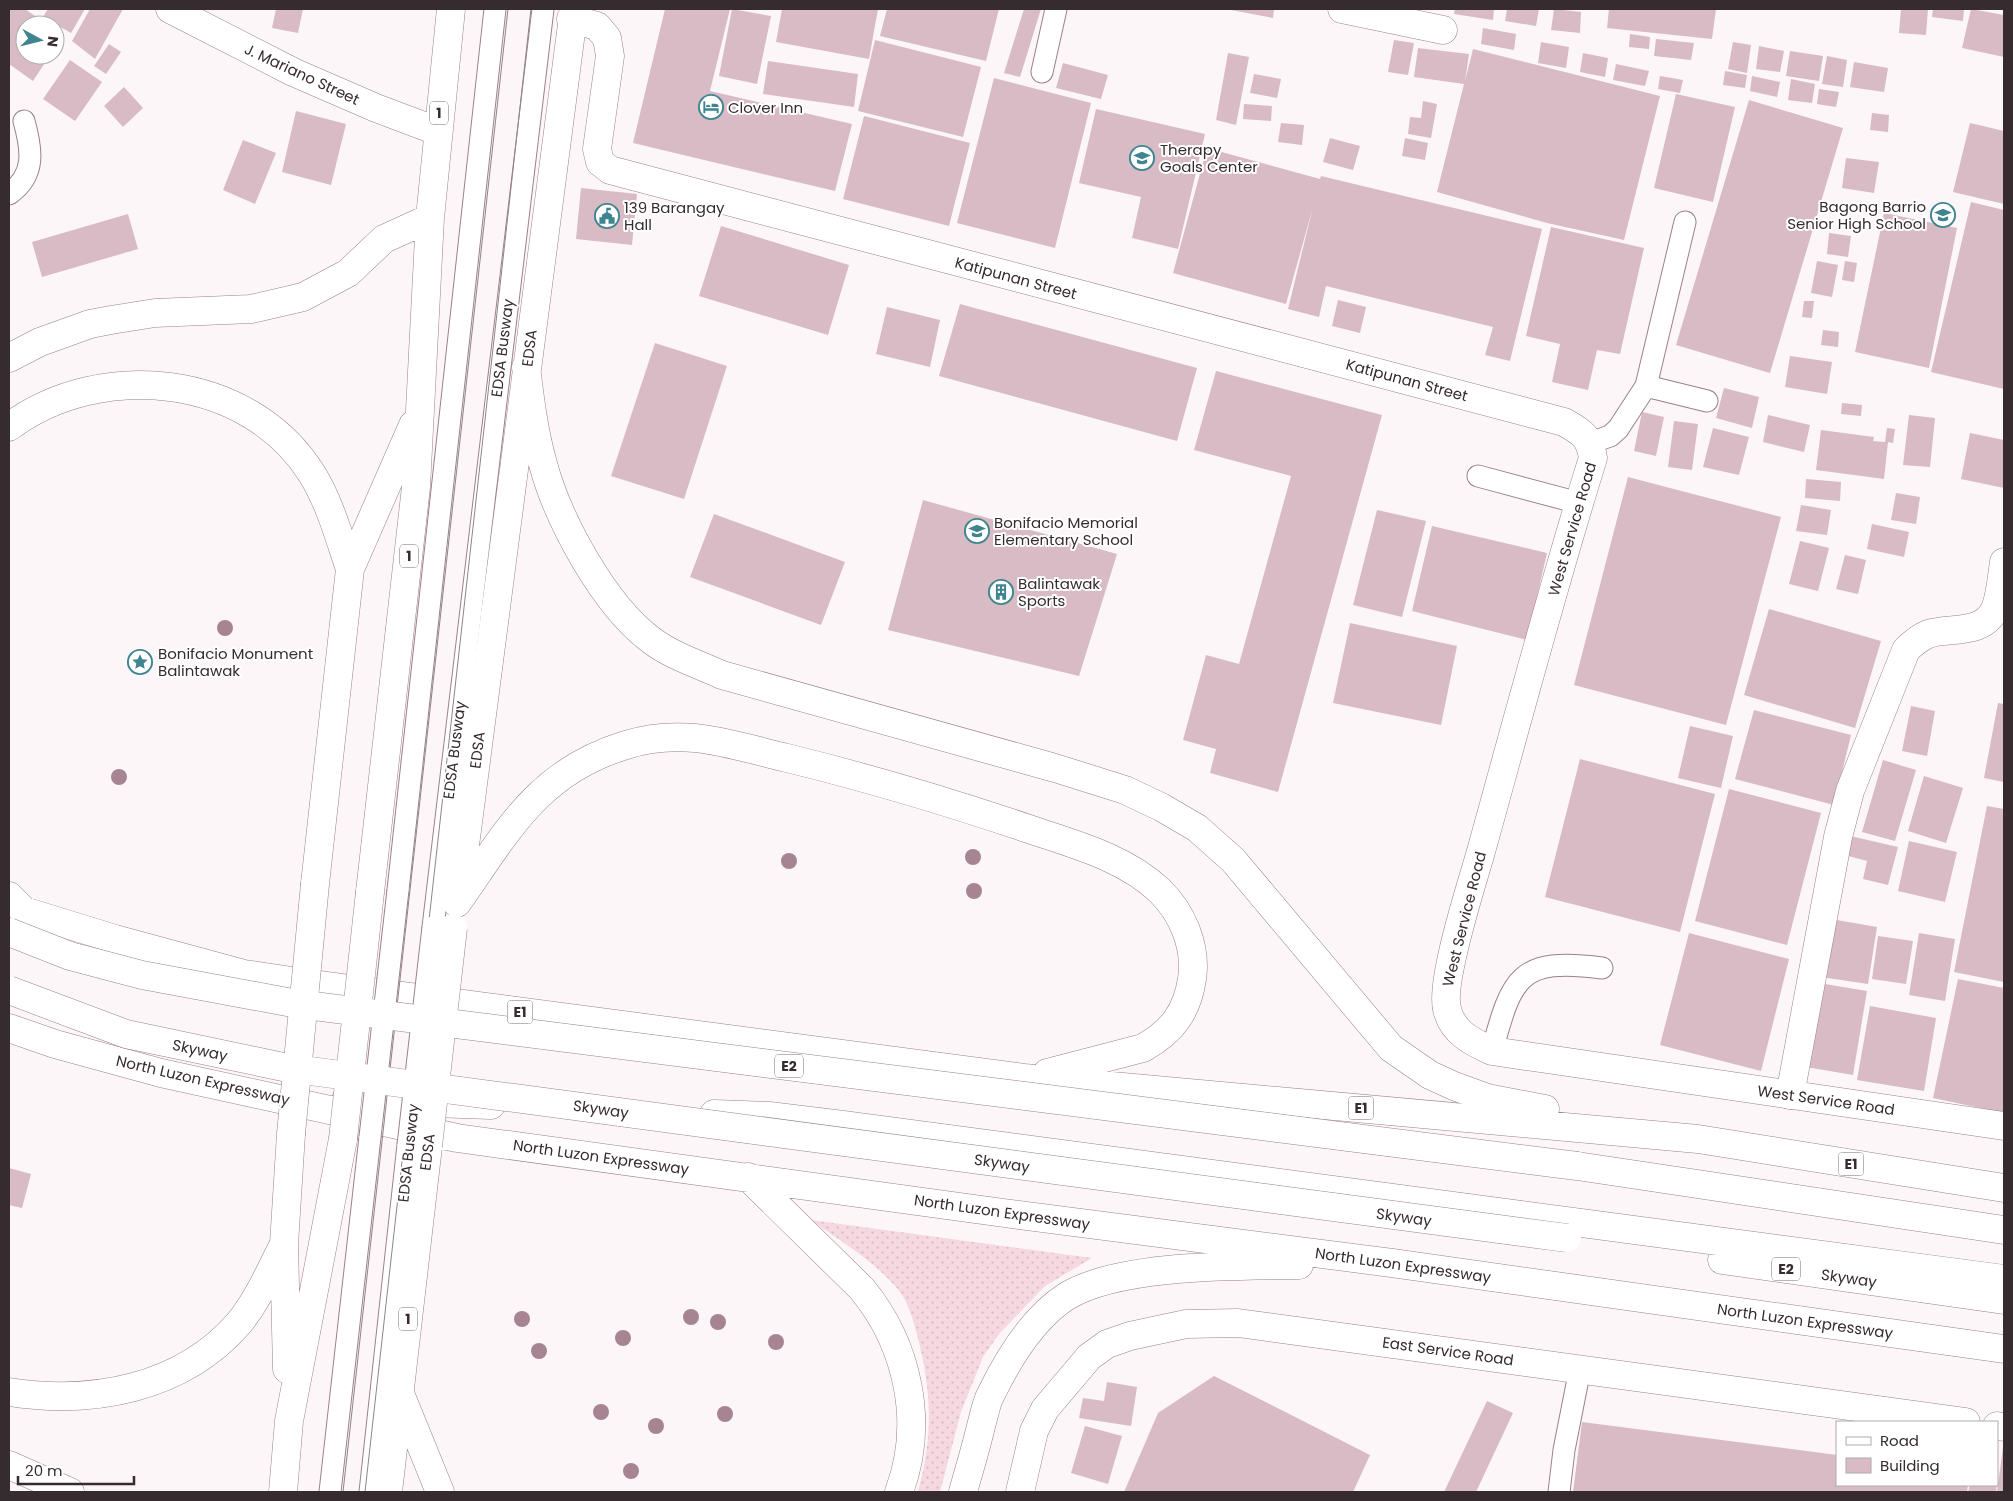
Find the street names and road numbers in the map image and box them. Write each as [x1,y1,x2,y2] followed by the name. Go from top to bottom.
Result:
[241,38,363,110] street label: J. Mariano Street
[430,102,448,125] road number: 1
[953,252,1079,304] street label: Katipunan Street
[486,297,519,398] street label: EDSA Busway
[516,328,542,368] street label: EDSA
[1344,354,1470,406] street label: Katipunan Street
[1543,460,1601,598] street label: West Service Road
[400,544,418,568] road number: 1
[438,699,471,800] street label: EDSA Busway
[464,730,490,770] street label: EDSA
[1437,849,1491,989] street label: West Service Road
[508,1000,532,1024] road number: E1
[170,1034,230,1066] street label: Skyway
[114,1050,292,1110] street label: North Luzon Expressway
[775,1054,803,1078] road number: E2
[1756,1080,1896,1120] street label: West Service Road
[572,1095,631,1123] street label: Skyway
[1348,1096,1374,1120] road number: E1
[392,1102,424,1203] street label: EDSA Busway
[414,1132,440,1172] street label: EDSA
[512,1134,691,1180] street label: North Luzon Expressway
[973,1149,1032,1177] street label: Skyway
[1838,1152,1864,1176] road number: E1
[913,1189,1092,1235] street label: North Luzon Expressway
[1375,1203,1434,1231] street label: Skyway
[1314,1242,1493,1288] street label: North Luzon Expressway
[1772,1258,1800,1280] road number: E2
[1820,1264,1879,1292] street label: Skyway
[1716,1298,1895,1344] street label: North Luzon Expressway
[399,1308,417,1330] road number: 1
[1381,1331,1515,1371] street label: East Service Road

